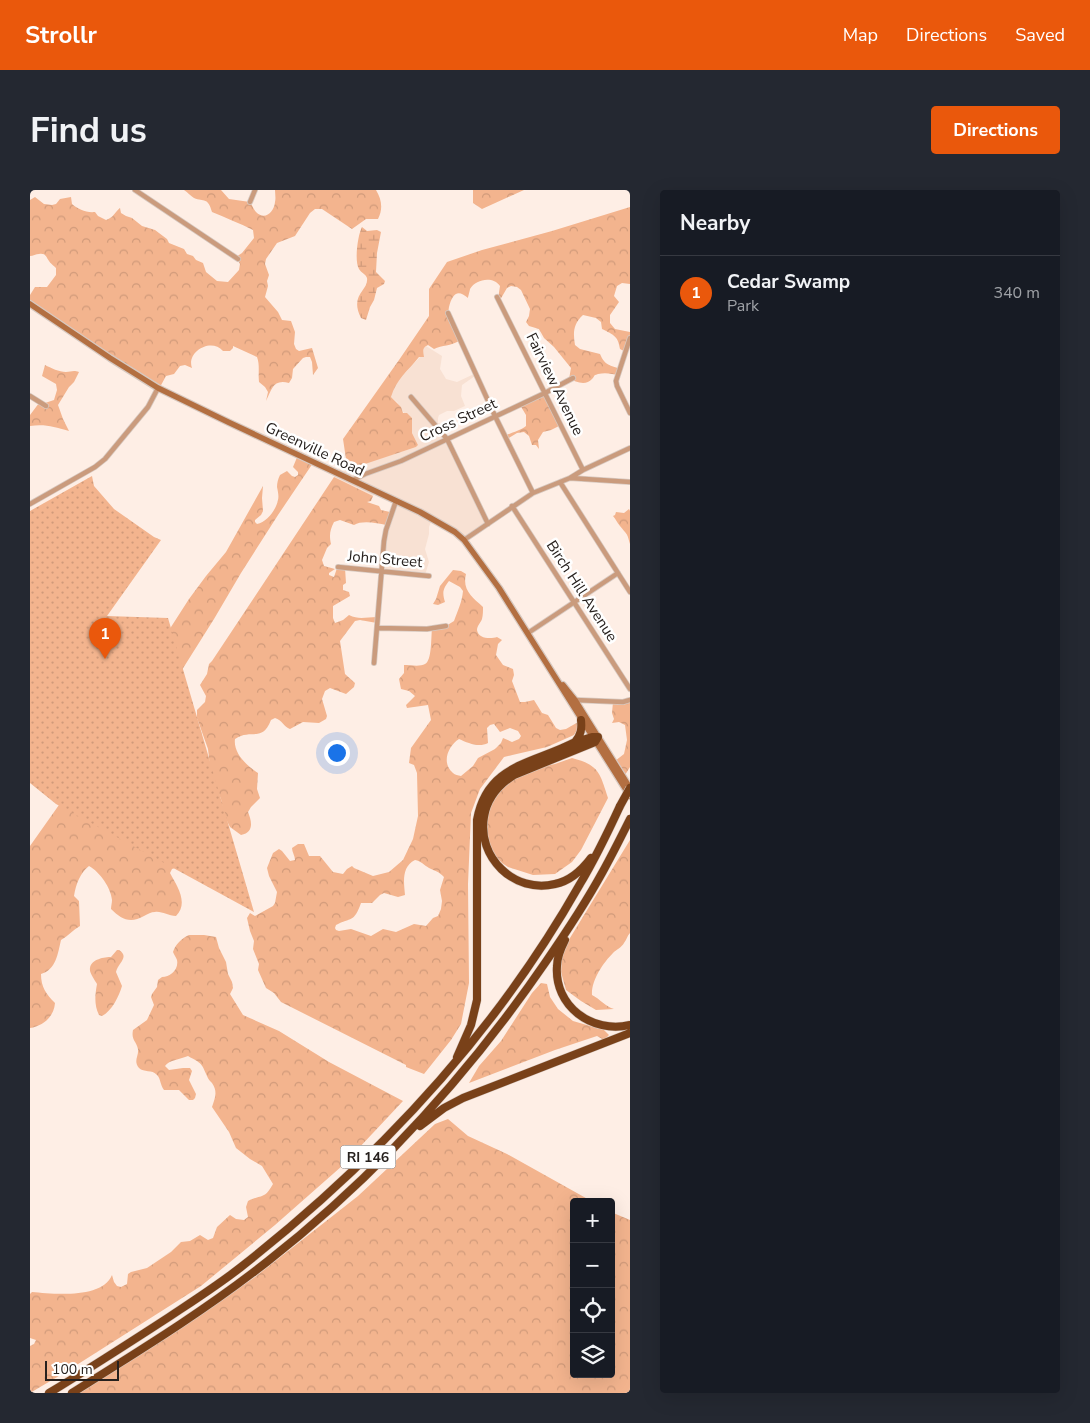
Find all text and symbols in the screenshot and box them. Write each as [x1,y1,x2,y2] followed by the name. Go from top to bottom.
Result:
[25,19,97,51] text: Strollr
[843,23,878,47] text: Map
[906,23,987,47] text: Directions
[1015,23,1065,47] text: Saved
[931,106,1060,154] button: Directions
[30,107,147,154] text: Find us
[680,209,750,237] text: Nearby
[727,269,850,295] text: Cedar Swamp
[691,282,701,304] text: 1
[993,282,1040,304] text: 340 m
[727,295,759,317] text: Park
[522,329,588,439] street label: Fairview Avenue
[416,393,500,447] street label: Cross Street
[262,417,368,481] street label: Greenville Road
[542,537,622,645] street label: Birch Hill Avenue
[346,546,424,572] street label: John Street
[89,618,121,659] pin: 1
[324,740,350,766] your location
[340,1146,396,1169] road number: RI 146
[570,1198,615,1378] map controls
[570,1198,615,1243] button: +
[570,1243,615,1288] button: −
[570,1288,615,1333] button: locate
[570,1333,615,1378] button: layers
[45,1358,119,1381] scale bar
[52,1360,93,1379] text: 100 m

